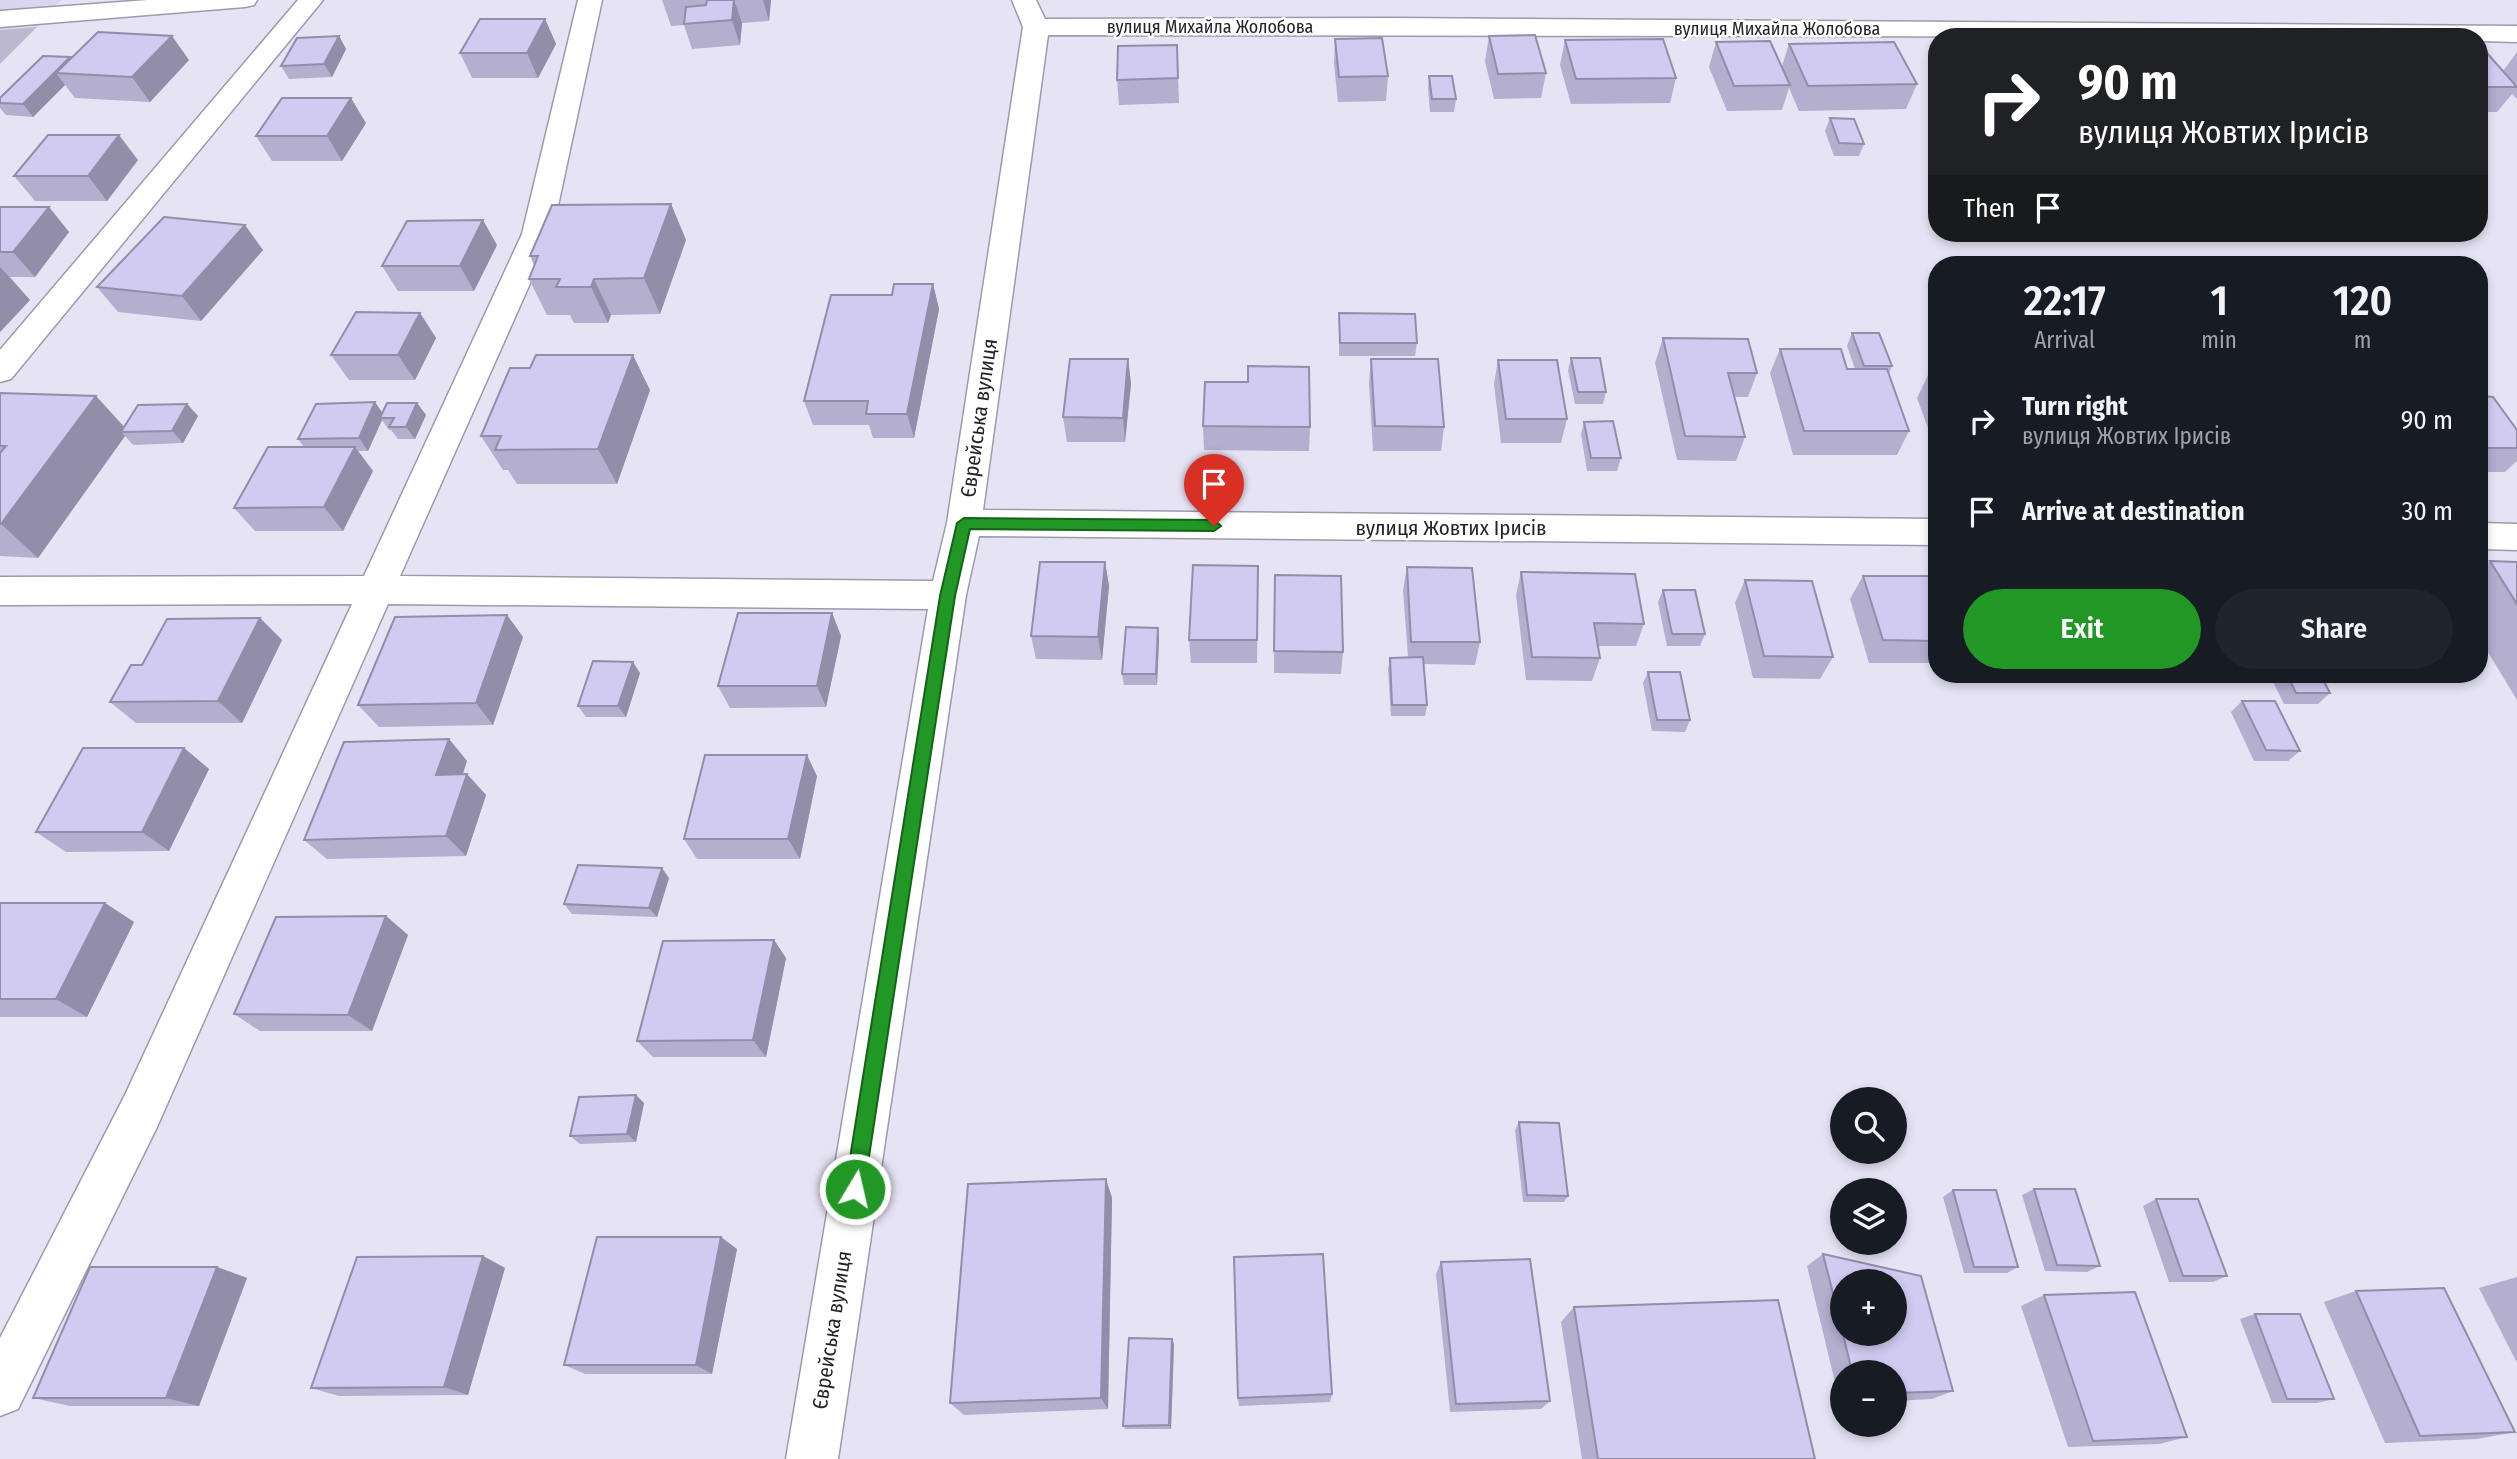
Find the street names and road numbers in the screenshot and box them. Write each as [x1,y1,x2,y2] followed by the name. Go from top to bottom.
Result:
[1107,16,1314,38] street label: вулиця Михайла Жолобова
[1674,18,1881,40] street label: вулиця Михайла Жолобова
[955,337,1003,499] street label: Єврейська вулиця
[1355,515,1547,541] street label: вулиця Жовтих Ірисів
[807,1249,857,1411] street label: Єврейська вулиця

